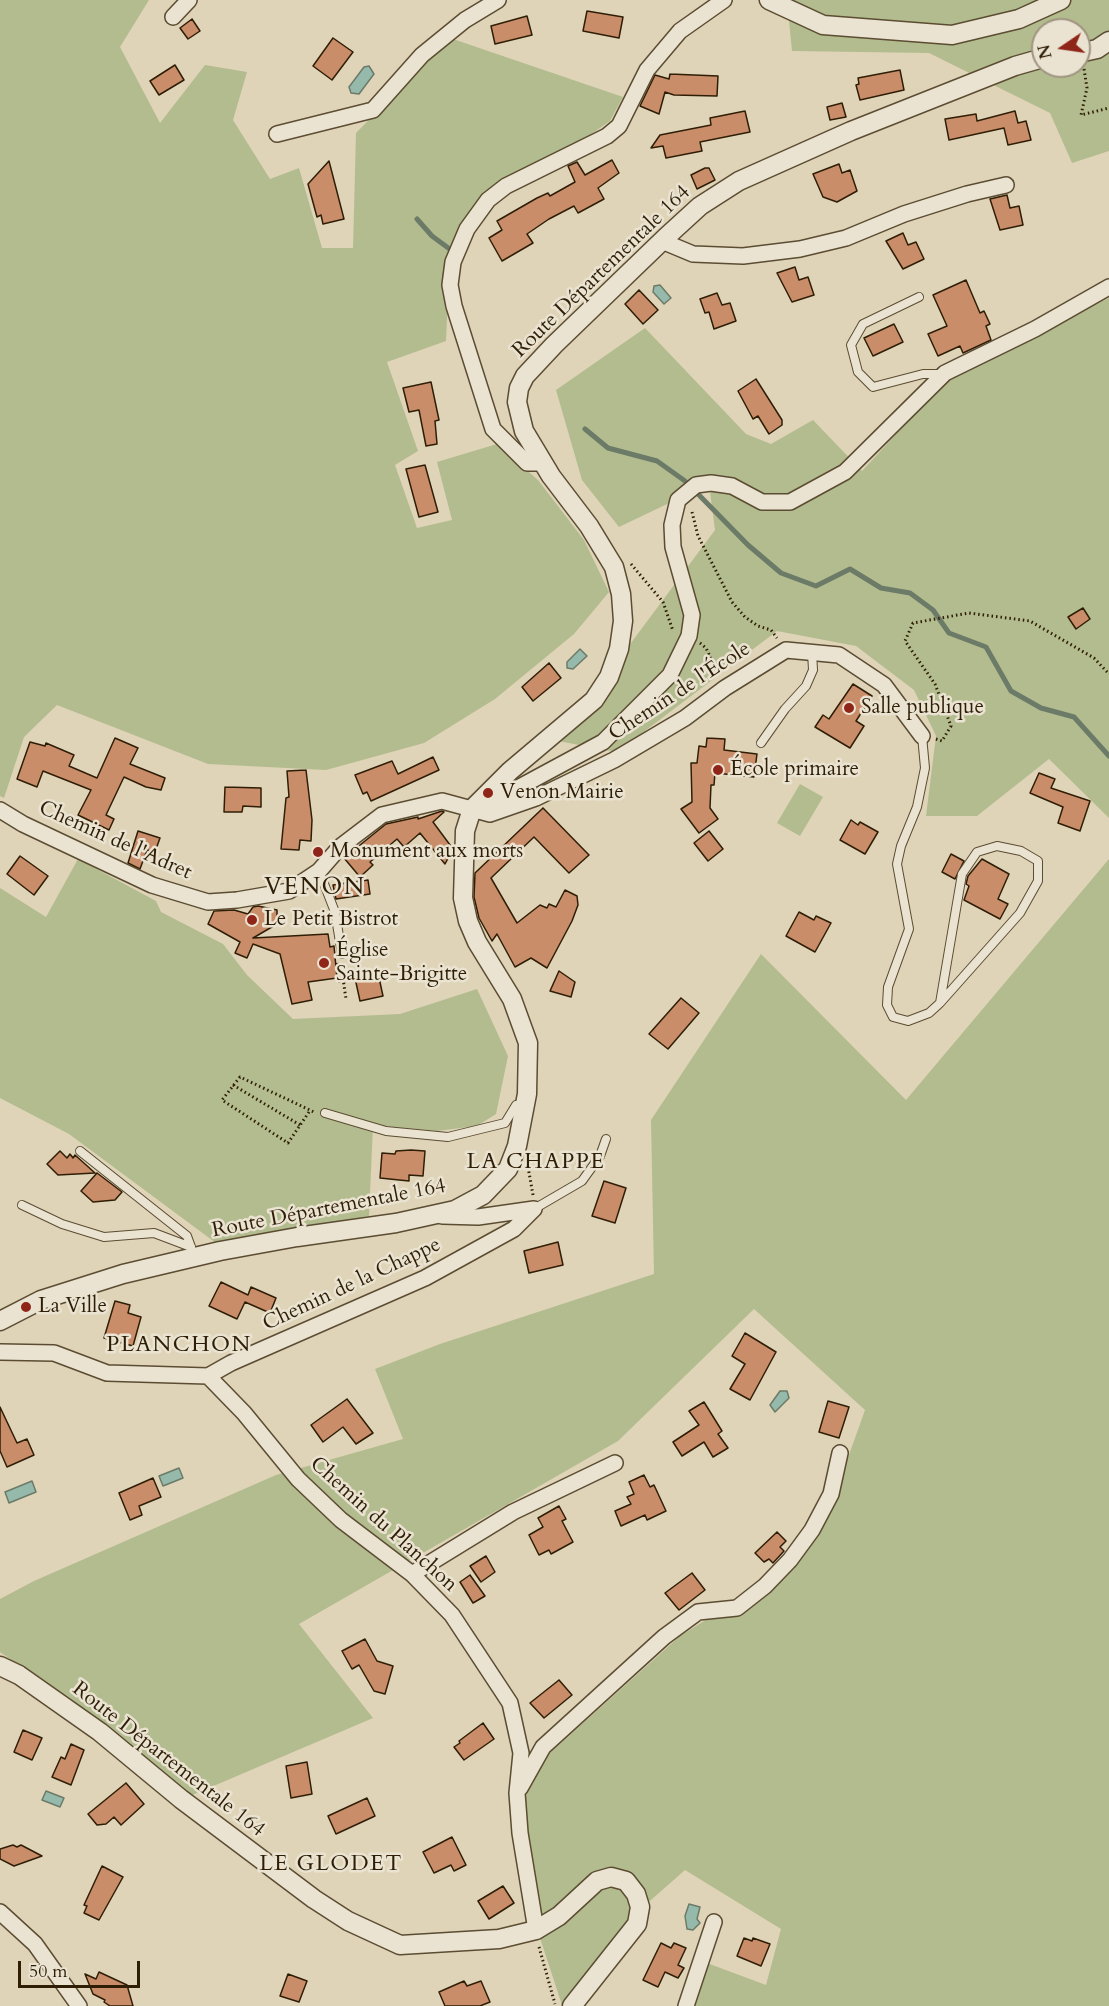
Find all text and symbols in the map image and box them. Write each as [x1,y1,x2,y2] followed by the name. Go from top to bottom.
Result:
[1031,18,1091,78] north arrow
[1033,42,1058,61] text: N
[508,180,696,364] street label: Route Départementale 164
[605,637,755,747] street label: Chemin de l'École
[861,695,984,721] place label: Salle publique
[842,701,856,715] marker: Salle publique
[730,757,859,783] place label: École primaire
[711,763,725,777] marker: École primaire
[500,780,624,806] place label: Venon Mairie
[481,786,495,800] marker: Venon Mairie
[35,796,195,886] street label: Chemin de l'Adret
[330,839,523,865] place label: Monument aux morts
[311,845,325,859] marker: Monument aux morts
[264,874,366,902] district label: VENON
[264,907,398,933] place label: Le Petit Bistrot
[245,913,259,927] marker: Le Petit Bistrot
[336,938,467,988] place label: Église Sainte-Brigitte
[317,956,331,970] marker: Église Sainte-Brigitte
[467,1150,605,1176] district label: LA CHAPPE
[210,1174,448,1244] street label: Route Départementale 164
[259,1233,445,1337] street label: Chemin de la Chappe
[38,1294,107,1320] place label: La Ville
[19,1300,33,1314] marker: La Ville
[106,1333,252,1359] district label: PLANCHON
[304,1452,462,1598] street label: Chemin du Planchon
[67,1677,269,1843] street label: Route Départementale 164
[259,1852,403,1878] district label: LE GLODET
[21,1949,142,1987] scale bar
[29,1959,68,1984] text: 50 m

